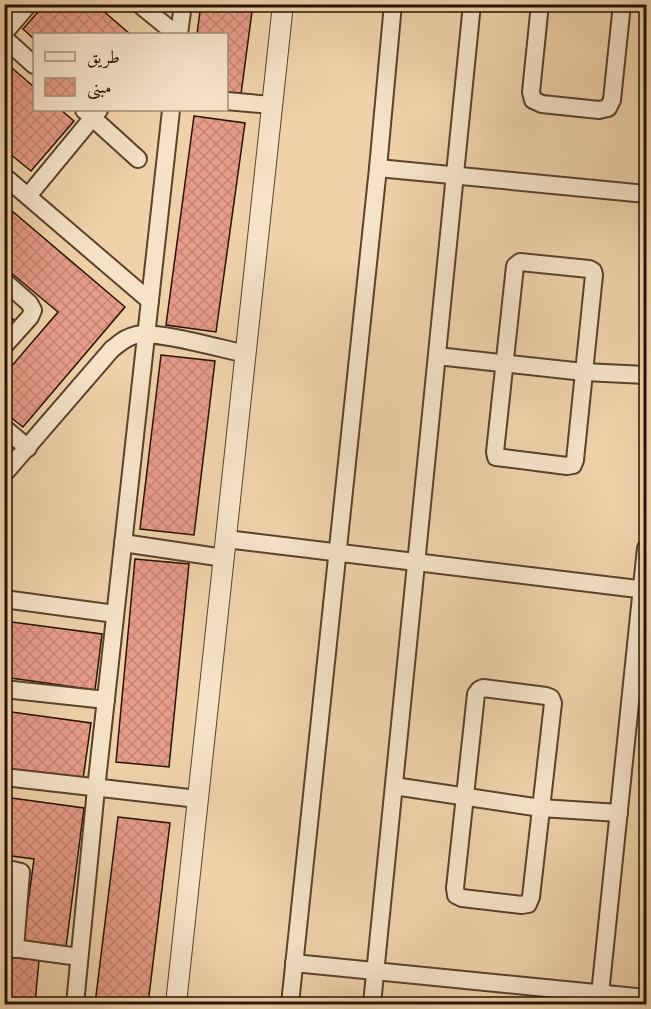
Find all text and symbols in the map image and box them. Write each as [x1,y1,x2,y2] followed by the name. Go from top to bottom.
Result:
[33,33,228,111] legend
[87,46,120,69] text: طريق
[87,76,112,100] text: مبنى

